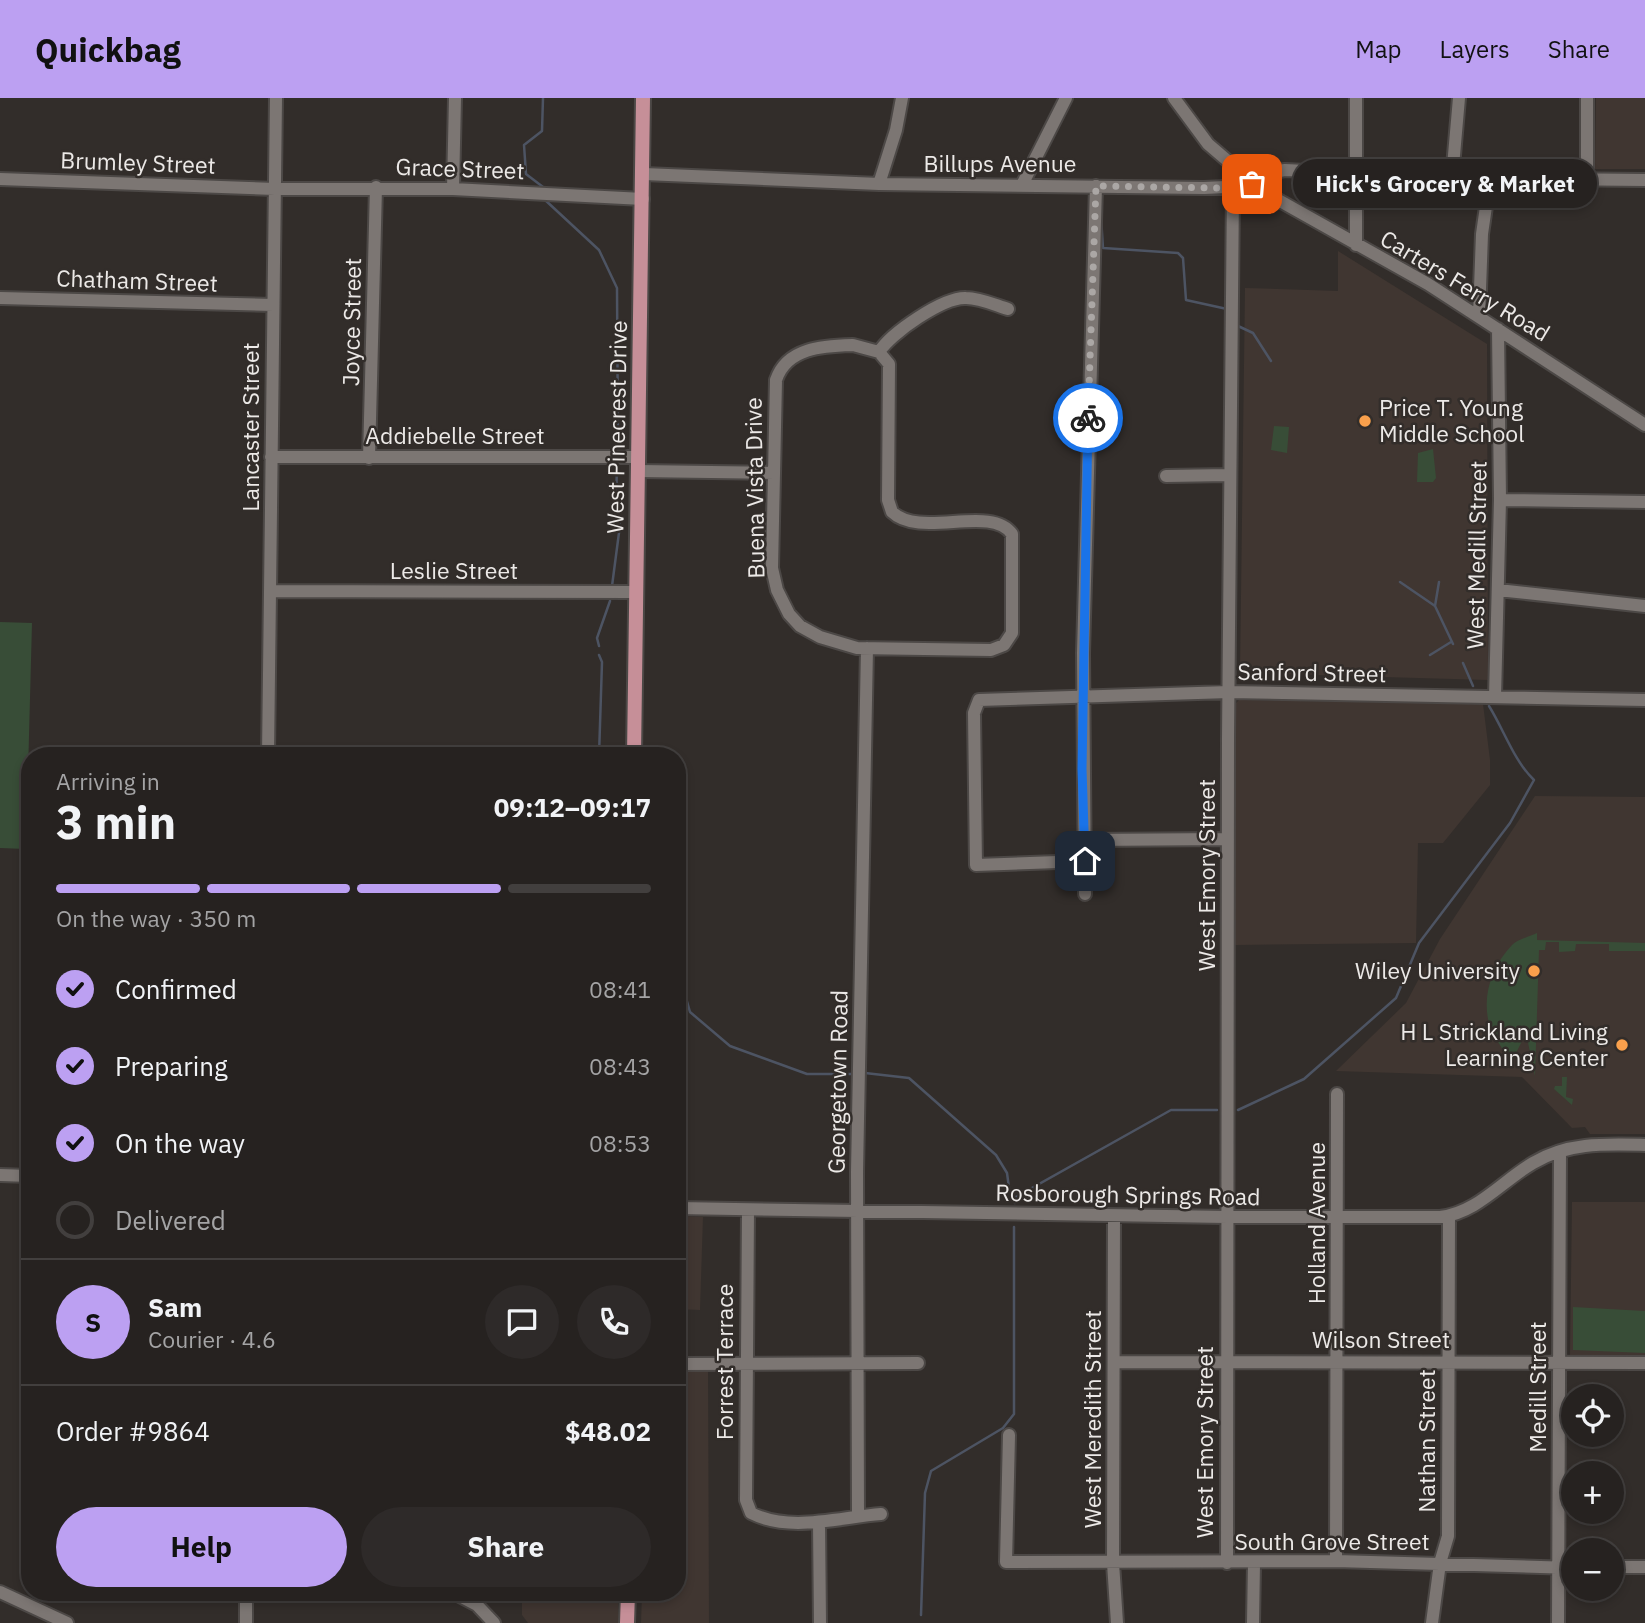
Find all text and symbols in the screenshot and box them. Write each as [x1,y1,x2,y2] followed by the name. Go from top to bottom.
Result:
[35,28,181,71] text: Quickbag
[1355,33,1402,65] text: Map
[1440,33,1510,65] text: Layers
[1548,33,1610,65] text: Share
[60,144,216,180] street label: Brumley Street
[924,148,1077,178] street label: Billups Avenue
[395,151,525,185] street label: Grace Street
[1222,154,1282,214] pin
[1294,160,1598,208] callout: Hick's Grocery & Market
[1233,165,1271,203] icon: bag
[1315,168,1575,198] text: Hick's Grocery & Market
[1375,223,1556,348] street label: Carters Ferry Road
[335,258,367,386] street label: Joyce Street
[56,262,218,298] street label: Chatham Street
[599,320,633,534] street label: West Pinecrest Drive
[235,342,265,512] street label: Lancaster Street
[1053,383,1123,453] courier
[1379,392,1524,448] place label: Price T. Young Middle School
[737,397,771,579] street label: Buena Vista Drive
[1069,399,1107,437] icon: bike
[1357,413,1373,429] marker: Price T. Young Middle School
[365,420,545,450] street label: Addiebelle Street
[1459,460,1493,650] street label: West Medill Street
[390,555,518,585] street label: Leslie Street
[1237,656,1387,688] street label: Sanford Street
[56,766,160,796] text: Arriving in
[1191,779,1221,971] street label: West Emory Street
[494,790,651,824] text: 09:12–09:17
[56,792,176,852] text: 3 min
[1055,831,1115,891] pin
[1066,842,1104,880] icon: home
[56,903,256,933] text: On the way · 350 m
[1355,955,1521,985] place label: Wiley University
[1526,963,1542,979] marker: Wiley University
[56,970,94,1008] icon: check
[115,972,237,1006] text: Confirmed
[589,974,651,1004] text: 08:41
[820,990,854,1174] street label: Georgetown Road
[1400,1016,1609,1072] place label: H L Strickland Living Learning Center
[1614,1037,1630,1053] marker: H L Strickland Living Learning Center
[56,1047,94,1085] icon: check
[115,1049,228,1083] text: Preparing
[589,1051,651,1081] text: 08:43
[56,1124,94,1162] icon: check
[115,1126,245,1160] text: On the way
[589,1128,651,1158] text: 08:53
[1301,1142,1331,1304] street label: Holland Avenue
[995,1177,1261,1211] street label: Rosborough Springs Road
[115,1203,226,1237] text: Delivered
[709,1284,739,1440] street label: Forrest Terrace
[485,1285,559,1359] button: chat
[577,1285,651,1359] button: phone
[148,1290,202,1324] text: Sam
[85,1305,101,1339] text: S
[1077,1310,1107,1528] street label: West Meredith Street
[1522,1321,1552,1453] street label: Medill Street
[148,1324,276,1354] text: Courier · 4.6
[1312,1324,1450,1354] street label: Wilson Street
[1189,1346,1219,1538] street label: West Emory Street
[1411,1369,1441,1513] street label: Nathan Street
[1561,1384,1624,1601] map controls
[1561,1384,1624,1447] button: locate
[56,1414,210,1448] text: Order #9864
[565,1414,651,1448] text: $48.02
[1561,1461,1624,1524] button: +
[56,1507,347,1587] button: Help
[361,1507,651,1587] button: Share
[1234,1526,1430,1556] street label: South Grove Street
[1561,1538,1624,1601] button: −

